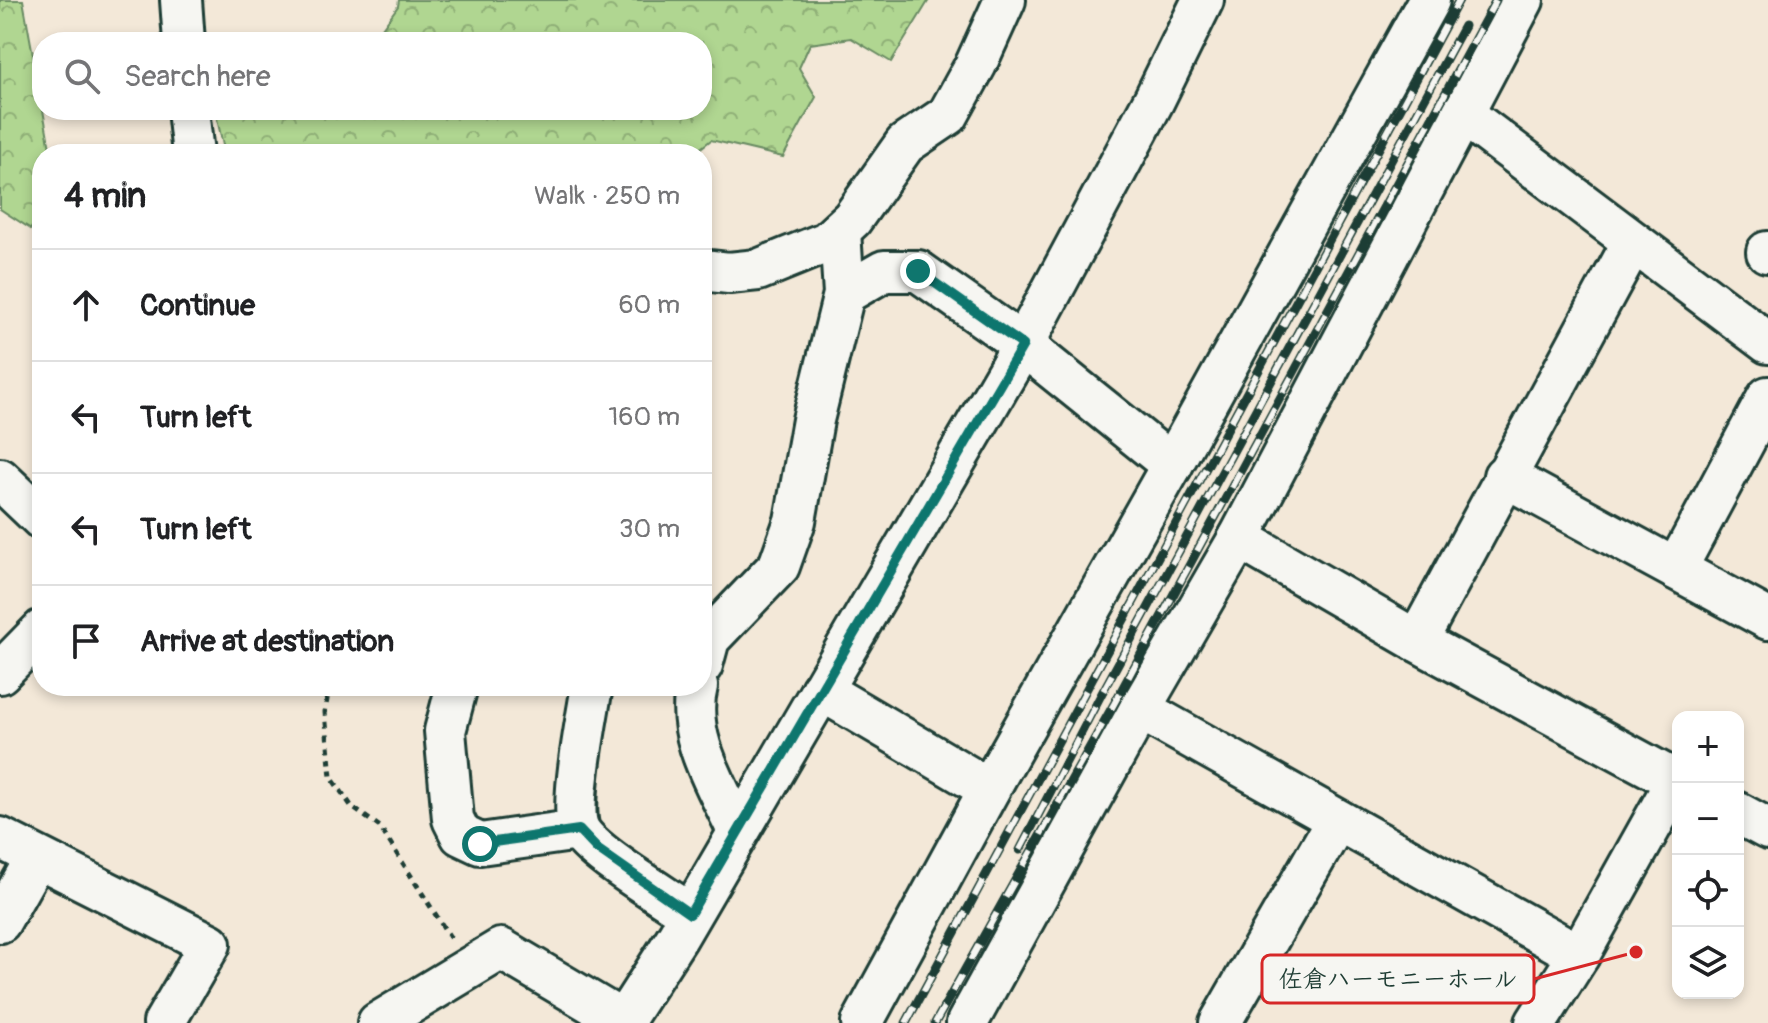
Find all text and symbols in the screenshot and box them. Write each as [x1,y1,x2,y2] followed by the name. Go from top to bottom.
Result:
[32,32,712,120] search box
[60,54,104,98] icon: search
[124,58,271,95] text: Search here
[64,175,146,218] text: 4 min
[534,180,680,212] text: Walk · 250 m
[900,253,936,289] route end
[64,283,108,327] icon: ahead
[140,287,255,324] text: Continue
[618,289,680,321] text: 60 m
[64,395,108,439] icon: left
[140,399,251,436] text: Turn left
[608,401,680,433] text: 160 m
[64,507,108,551] icon: left
[140,511,251,548] text: Turn left
[619,513,680,545] text: 30 m
[64,619,108,663] icon: arrive
[140,623,394,660] text: Arrive at destination
[1672,711,1744,999] map controls
[1672,711,1744,783] button: +
[1672,783,1744,855] button: −
[462,826,498,862] route start
[1672,855,1744,927] button: locate
[1672,927,1744,999] button: layers
[1262,955,1534,1003] callout: 佐倉ハーモニーホール
[1278,965,1518,994] text: 佐倉ハーモニーホール

